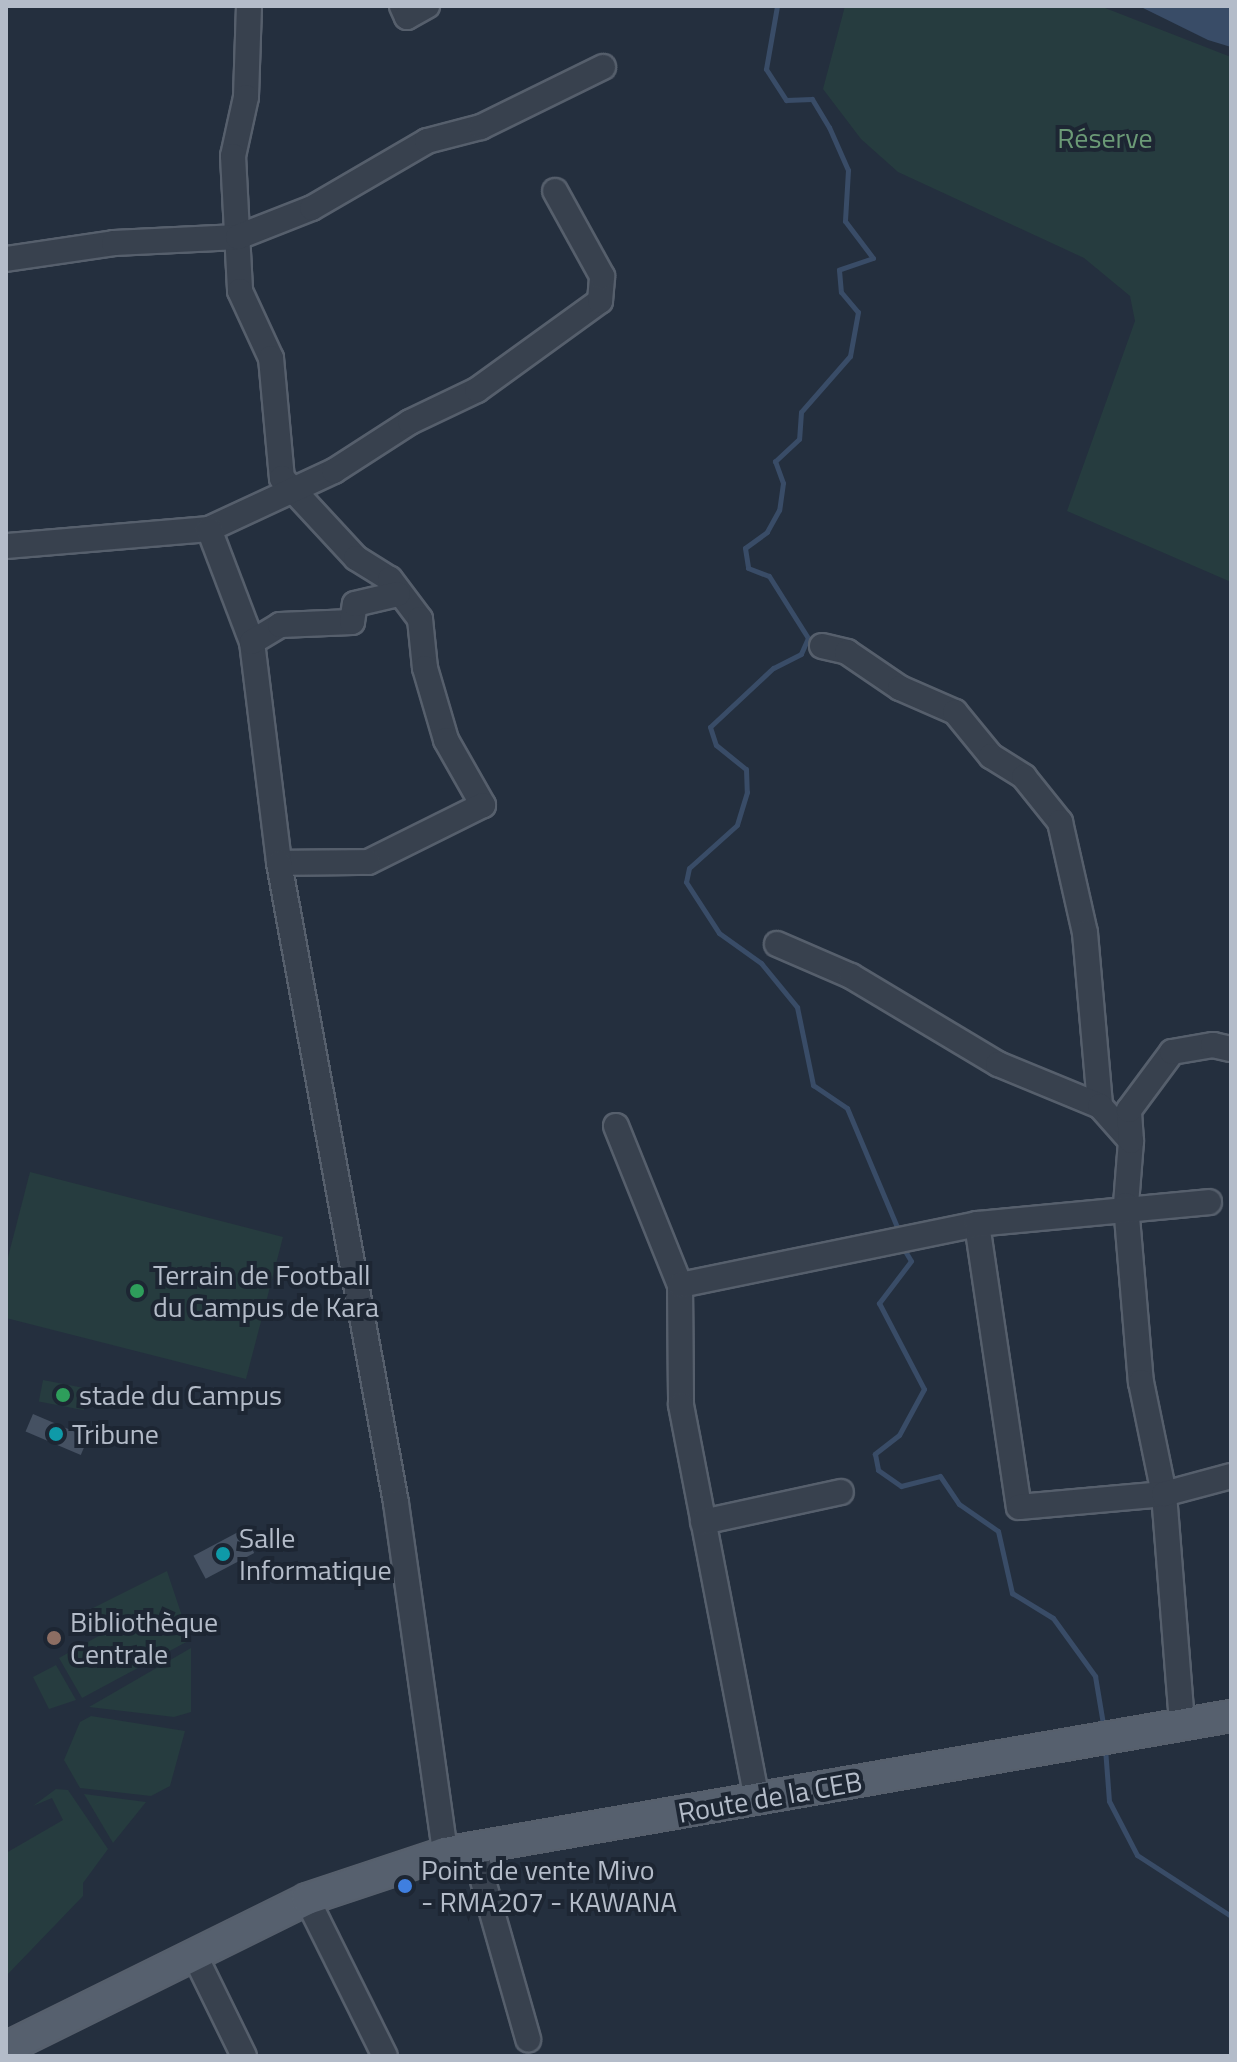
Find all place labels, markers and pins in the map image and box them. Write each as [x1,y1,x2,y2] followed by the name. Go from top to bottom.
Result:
[153,1258,379,1324] place label: Terrain de Football du Campus de Kara
[128,1282,146,1300] marker: Terrain de Football du Campus de Kara
[79,1378,282,1412] place label: stade du Campus
[54,1386,72,1404] marker: stade du Campus
[72,1417,159,1451] place label: Tribune
[47,1425,65,1443] marker: Tribune
[239,1521,392,1587] place label: Salle Informatique
[214,1545,232,1563] marker: Salle Informatique
[70,1605,218,1671] place label: Bibliothèque Centrale
[45,1629,63,1647] marker: Bibliothèque Centrale
[421,1853,677,1919] place label: Point de vente Mivo - RMA207 - KAWANA
[396,1877,414,1895] marker: Point de vente Mivo - RMA207 - KAWANA

